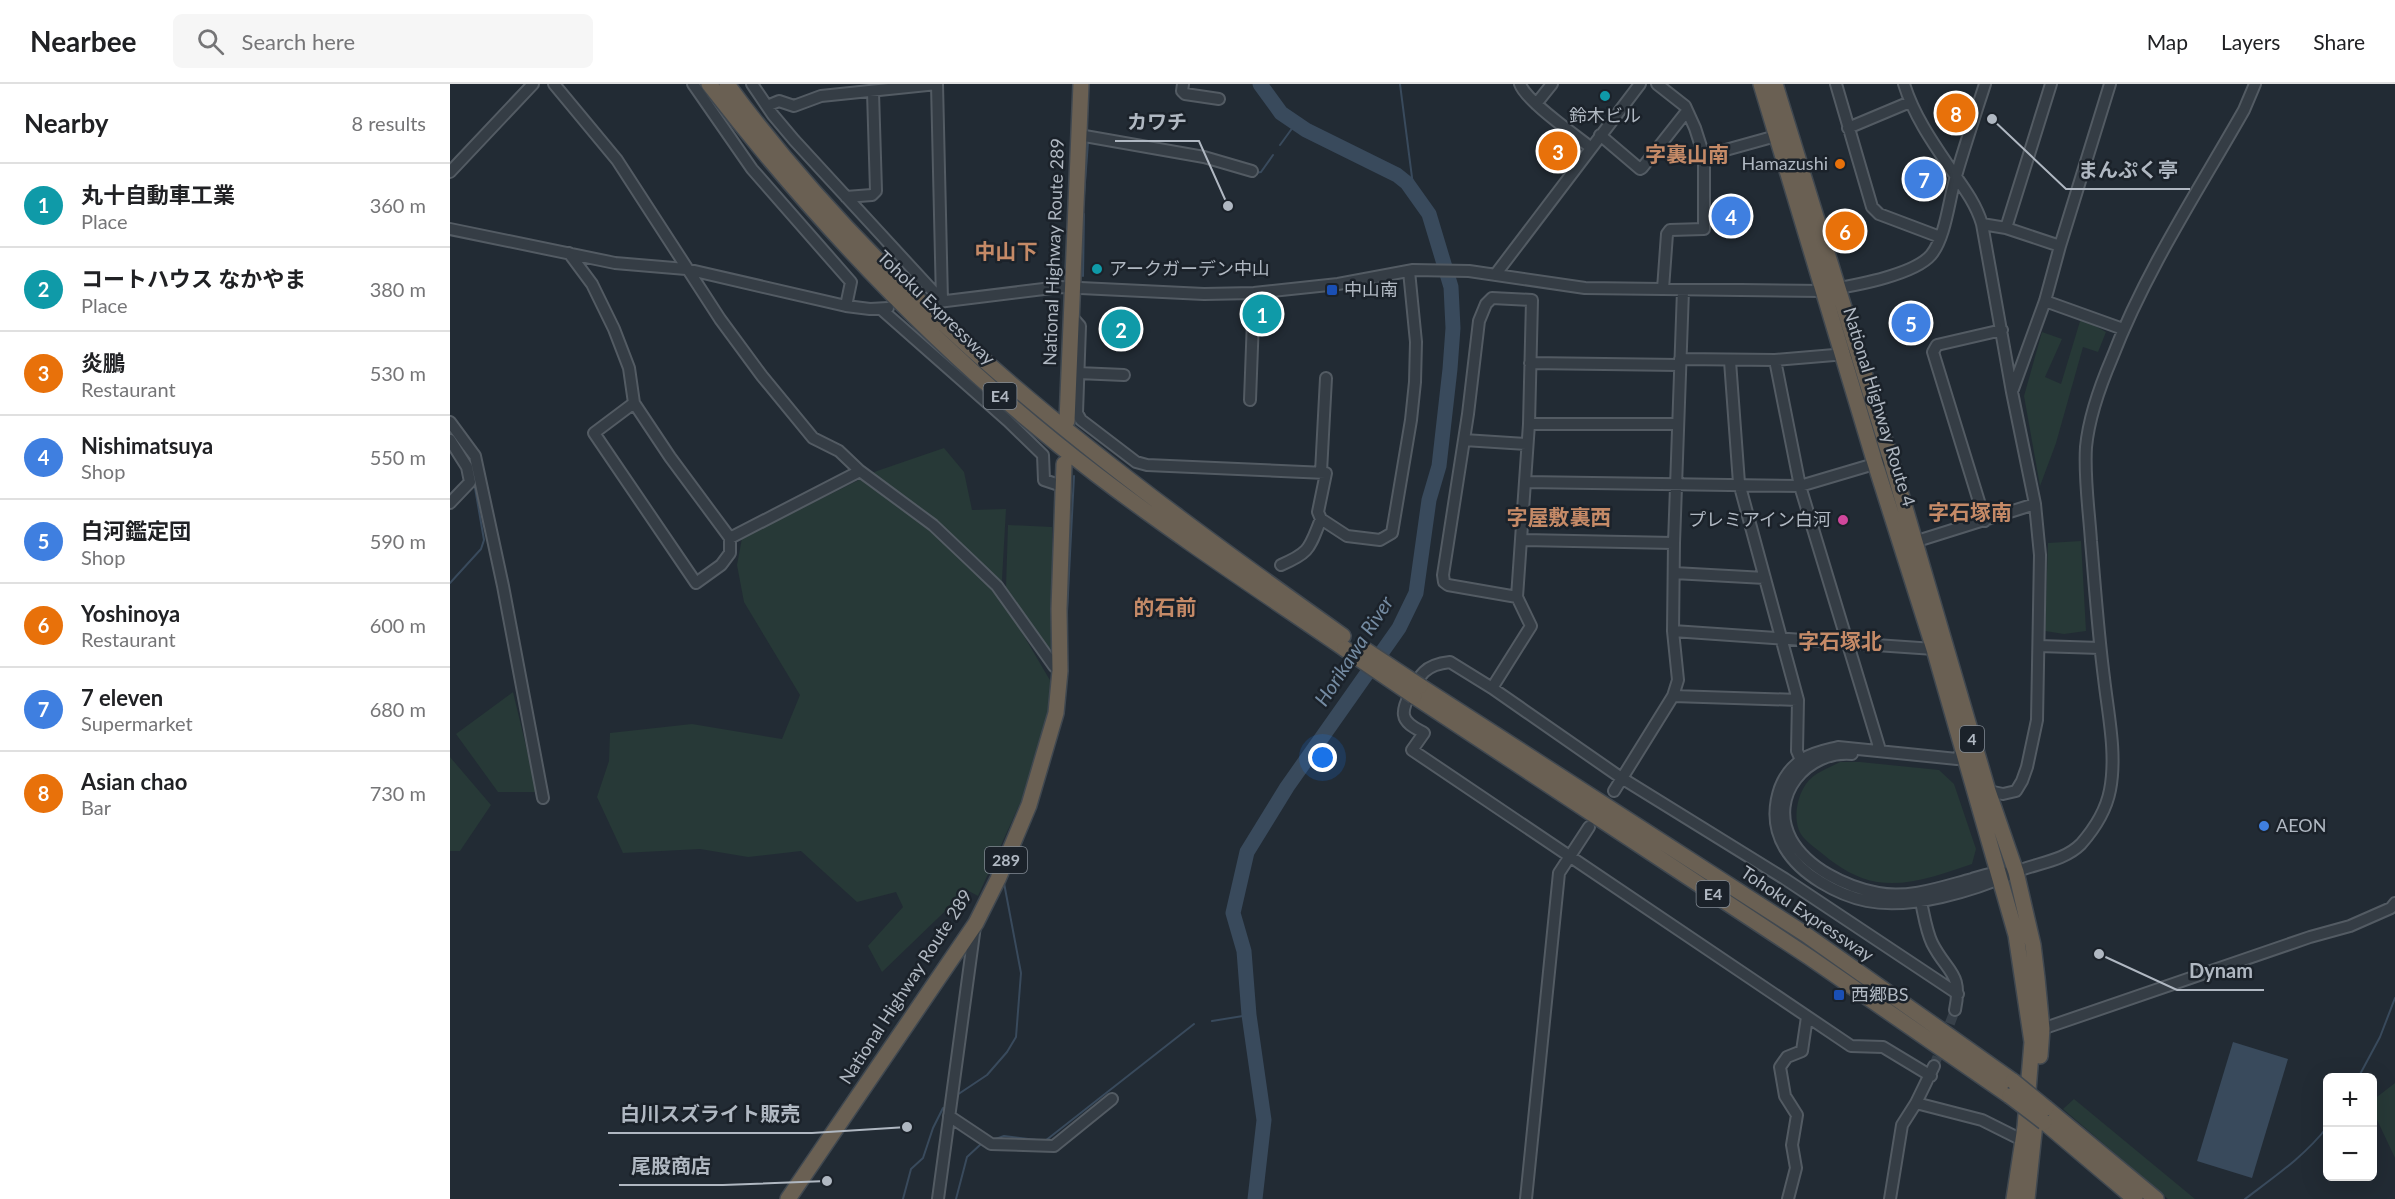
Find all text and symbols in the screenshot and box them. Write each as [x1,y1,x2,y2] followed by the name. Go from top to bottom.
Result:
[173,14,593,68] search box
[30,24,137,58] text: Nearbee
[194,25,227,58] icon: search
[242,28,355,55] text: Search here
[2147,29,2188,54] text: Map
[2221,29,2280,54] text: Layers
[2313,29,2365,54] text: Share
[1598,89,1612,103] marker: 鈴木ビル
[1936,90,1976,135] pin: 8
[1115,103,1199,141] callout: カワチ
[1569,104,1641,126] place label: 鈴木ビル
[24,107,109,139] text: Nearby
[1127,109,1187,133] text: カワチ
[351,111,426,135] text: 8 results
[1538,128,1578,174] pin: 3
[1038,138,1068,366] street label: National Highway Route 289
[1645,141,1729,166] district label: 字裏山南
[2066,151,2190,189] callout: まんぷく亭
[1742,152,1828,174] place label: Hamazushi
[1904,156,1944,202] pin: 7
[1833,157,1847,171] marker: Hamazushi
[2078,157,2178,181] text: まんぷく亭
[81,181,235,208] text: 丸十自動車工業
[38,193,49,217] text: 1
[370,193,426,217] text: 360 m
[1712,194,1750,238] pin: 4
[1826,208,1864,254] pin: 6
[81,209,128,233] text: Place
[975,238,1038,263] district label: 中山下
[873,245,1001,370] street label: Tohoku Expressway
[1109,257,1270,279] place label: アークガーデン中山
[1090,262,1104,276] marker: アークガーデン中山
[81,265,306,292] text: コートハウス なかやま
[38,277,49,301] text: 2
[370,277,426,301] text: 380 m
[1344,278,1398,300] place label: 中山南
[1325,283,1339,297] marker: 中山南
[1242,292,1282,336] pin: 1
[81,293,128,317] text: Place
[1892,300,1930,346] pin: 5
[1839,305,1921,509] street label: National Highway Route 4
[1102,306,1140,352] pin: 2
[81,349,125,376] text: 炎鵬
[38,361,49,385] text: 3
[370,361,426,385] text: 530 m
[81,377,176,401] text: Restaurant
[984,383,1016,409] road number: E4
[81,432,213,459] text: Nishimatsuya
[38,445,49,469] text: 4
[370,445,426,469] text: 550 m
[81,459,125,483] text: Shop
[1928,499,2012,524] district label: 字石塚南
[1507,504,1612,529] district label: 字屋敷裏西
[1688,508,1831,530] place label: プレミアイン白河
[1836,513,1850,527] marker: プレミアイン白河
[81,517,191,544] text: 白河鑑定団
[38,529,49,553] text: 5
[370,529,426,553] text: 590 m
[81,545,125,569] text: Shop
[1309,590,1398,710] water label: Horikawa River
[1134,594,1197,619] district label: 的石前
[81,600,180,627] text: Yoshinoya
[38,613,49,637] text: 6
[370,613,426,637] text: 600 m
[81,627,176,651] text: Restaurant
[1798,628,1882,653] district label: 字石塚北
[81,684,163,711] text: 7 eleven
[38,697,49,721] text: 7
[370,697,426,721] text: 680 m
[81,711,193,735] text: Supermarket
[1960,726,1984,752] road number: 4
[1308,743,1337,772] your location
[81,768,187,795] text: Asian chao
[38,781,49,805] text: 8
[370,781,426,805] text: 730 m
[81,795,111,819] text: Bar
[2276,814,2326,836] place label: AEON
[2257,819,2271,833] marker: AEON
[985,847,1027,873] road number: 289
[1737,861,1879,966] street label: Tohoku Expressway
[1696,881,1730,907] road number: E4
[834,885,976,1088] street label: National Highway Route 289
[2177,952,2264,990] callout: Dynam
[2189,958,2253,982] text: Dynam
[1851,983,1908,1005] place label: 西郷BS
[1832,988,1846,1002] marker: 西郷BS
[2323,1073,2377,1181] map controls
[2323,1073,2377,1127] button: +
[608,1095,812,1133] callout: 白川スズライト販売
[620,1101,800,1125] text: 白川スズライト販売
[2323,1127,2377,1181] button: −
[619,1147,723,1185] callout: 尾股商店
[631,1153,711,1177] text: 尾股商店

